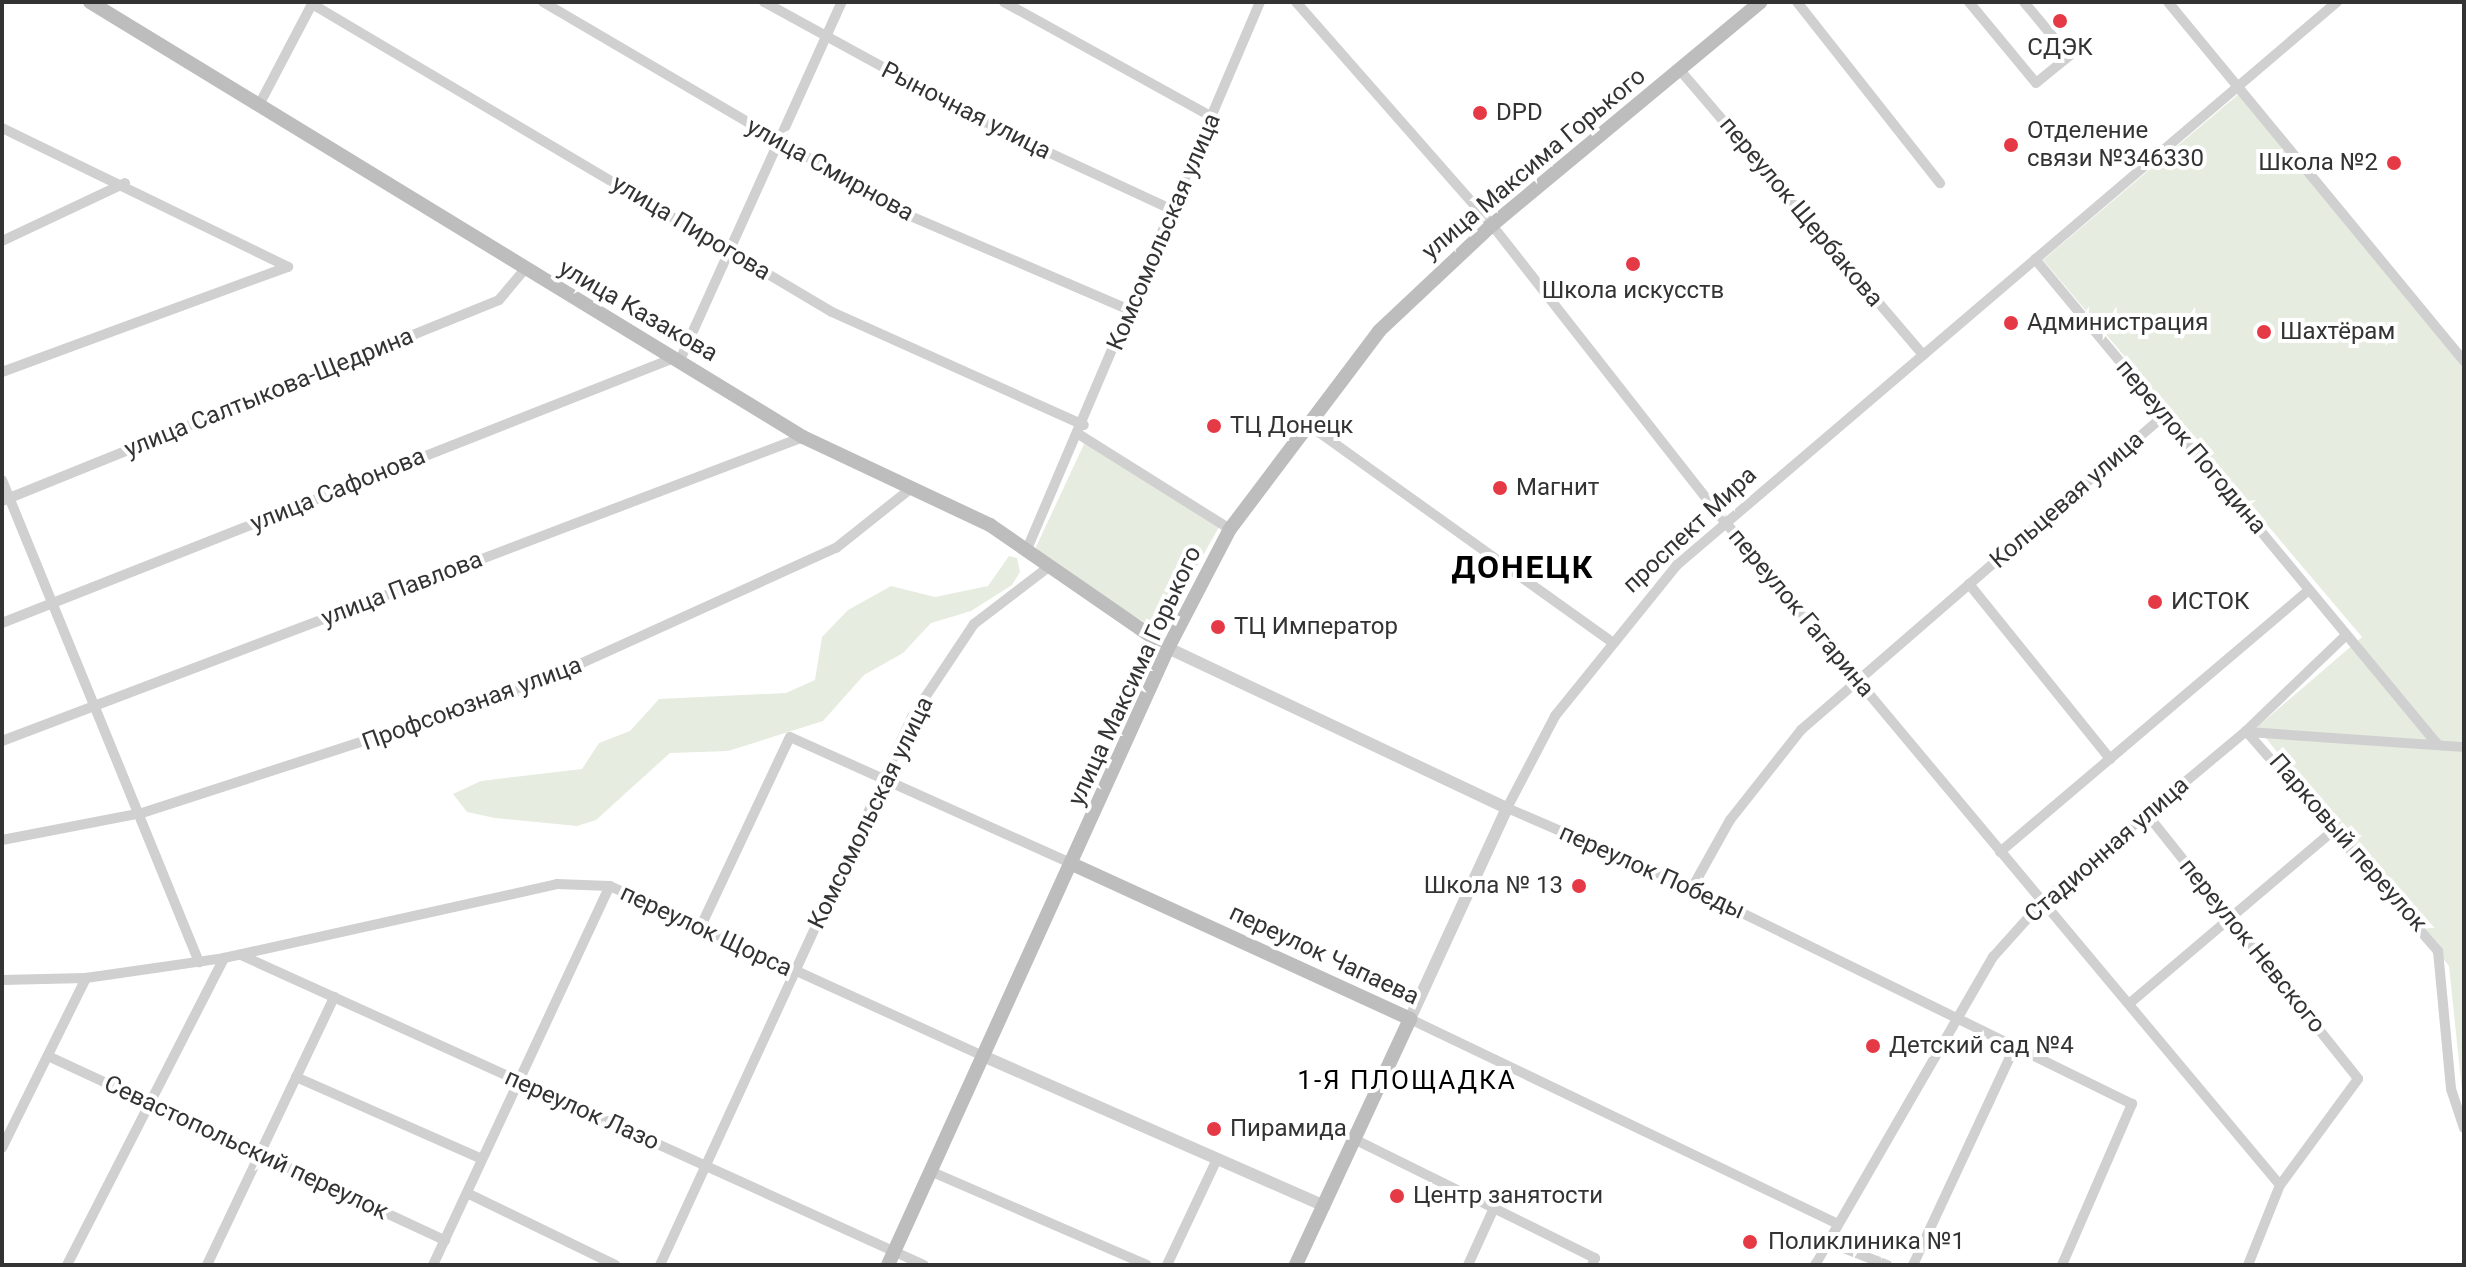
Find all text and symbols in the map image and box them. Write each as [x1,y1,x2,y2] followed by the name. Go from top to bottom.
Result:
[2051,12,2069,30] marker: СДЭК
[2027,34,2093,62] place label: СДЭК
[876,56,1056,166] street label: Рыночная улица
[1416,62,1652,266] street label: улица Максима Горького
[1496,99,1543,127] place label: DPD
[1471,104,1489,122] marker: DPD
[1101,109,1227,355] street label: Комсомольская улица
[1713,111,1889,313] street label: переулок Щербакова
[741,112,919,228] street label: улица Смирнова
[2027,117,2204,173] place label: Отделение связи №346330
[2002,136,2020,154] marker: Отделение связи №346330
[2258,149,2378,177] place label: Школа №2
[2385,154,2403,172] marker: Школа №2
[606,169,776,287] street label: улица Пирогова
[553,254,723,368] street label: улица Казакова
[1624,255,1642,273] marker: Школа искусств
[1542,277,1724,305] place label: Школа искусств
[2027,309,2208,337] place label: Администрация
[2002,314,2020,332] marker: Администрация
[2280,318,2395,346] place label: Шахтёрам
[120,322,418,464] street label: улица Салтыкова-Щедрина
[2255,323,2273,341] marker: Шахтёрам
[2110,354,2272,540] street label: переулок Погодина
[1230,412,1353,440] place label: ТЦ Донецк
[1205,417,1223,435] marker: ТЦ Донецк
[1984,425,2150,575] street label: Кольцевая улица
[246,442,430,538] street label: улица Сафонова
[1617,461,1763,599] street label: проспект Мира
[1516,474,1599,502] place label: Магнит
[1491,479,1509,497] marker: Магнит
[1722,523,1880,703] street label: переулок Гагарина
[1062,542,1208,810] street label: улица Максима Горького
[317,545,487,633] street label: улица Павлова
[1451,548,1595,586] district label: ДОНЕЦК
[2171,588,2249,616] place label: ИСТОК
[2146,593,2164,611] marker: ИСТОК
[1234,613,1398,641] place label: ТЦ Император
[1209,618,1227,636] marker: ТЦ Император
[358,651,586,757] street label: Профсоюзная улица
[802,692,940,934] street label: Комсомольская улица
[2263,748,2433,938] street label: Парковый переулок
[2019,771,2195,929] street label: Стадионная улица
[1555,818,1749,926] street label: переулок Победы
[2173,853,2331,1039] street label: переулок Невского
[1424,872,1563,900] place label: Школа № 13
[1570,877,1588,895] marker: Школа № 13
[616,879,796,983] street label: переулок Щорса
[1225,898,1423,1012] street label: переулок Чапаева
[1889,1032,2074,1060] place label: Детский сад №4
[1864,1037,1882,1055] marker: Детский сад №4
[500,1063,664,1157] street label: переулок Лазо
[1297,1065,1517,1097] district label: 1-Я ПЛОЩАДКА
[99,1069,393,1227] street label: Севастопольский переулок
[1230,1115,1347,1143] place label: Пирамида
[1205,1120,1223,1138] marker: Пирамида
[1413,1182,1603,1210] place label: Центр занятости
[1388,1187,1406,1205] marker: Центр занятости
[1768,1228,1965,1256] place label: Поликлиника №1
[1739,1231,1761,1253] marker: Поликлиника №1

